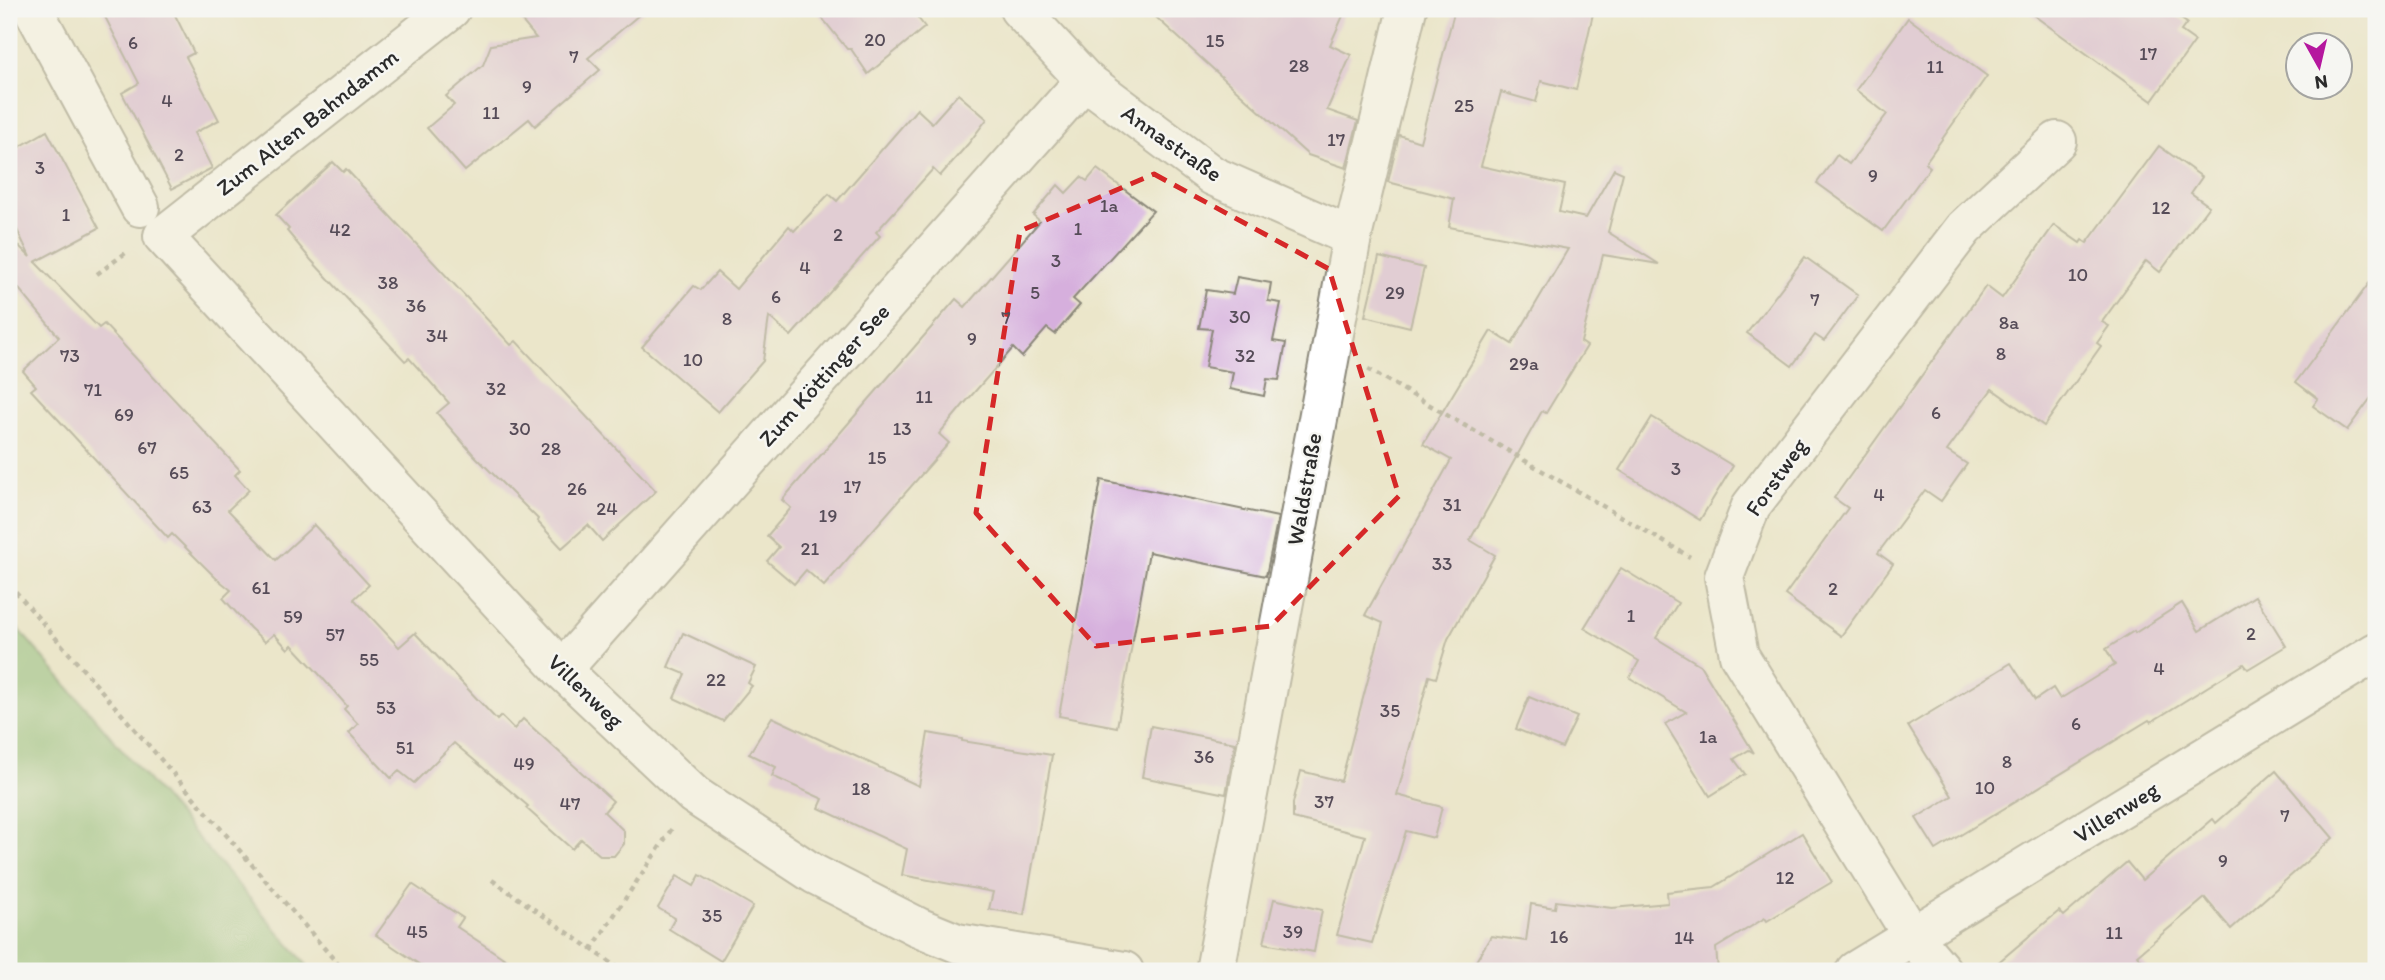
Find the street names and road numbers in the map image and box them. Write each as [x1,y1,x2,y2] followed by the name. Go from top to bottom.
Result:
[210,42,404,202] street label: Zum Alten Bahndamm
[1116,98,1228,188] street label: Annastraße
[752,298,896,452] street label: Zum Köttinger See
[1280,431,1328,547] street label: Waldstraße
[1739,432,1813,522] street label: Forstweg
[542,648,630,734] street label: Villenweg
[2068,775,2164,849] street label: Villenweg

